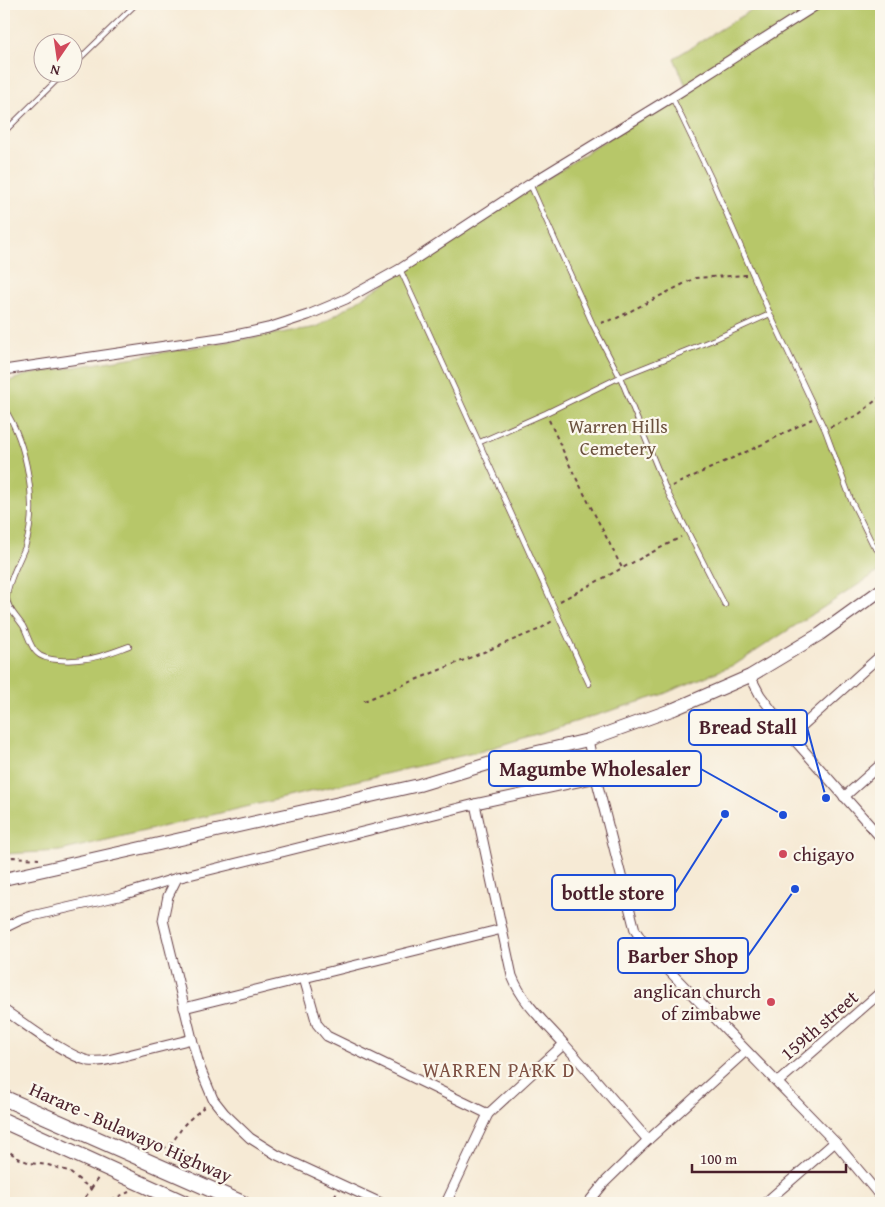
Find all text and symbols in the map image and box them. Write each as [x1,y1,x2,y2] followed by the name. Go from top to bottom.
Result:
[32,32,82,82] north arrow
[48,60,62,81] text: N
[568,412,668,462] park label: Warren Hills Cemetery
[689,710,807,745] callout: Bread Stall
[699,712,797,741] text: Bread Stall
[489,751,701,786] callout: Magumbe Wholesaler
[499,754,691,783] text: Magumbe Wholesaler
[793,840,854,868] place label: chigayo
[777,848,789,860] marker: chigayo
[552,875,675,910] callout: bottle store
[562,878,665,907] text: bottle store
[618,938,748,973] callout: Barber Shop
[628,941,738,970] text: Barber Shop
[634,977,761,1027] place label: anglican church of zimbabwe
[774,983,864,1067] street label: 159th street
[765,996,777,1008] marker: anglican church of zimbabwe
[423,1055,575,1084] district label: WARREN PARK D
[25,1075,237,1190] street label: Harare - Bulawayo Highway
[692,1142,846,1174] scale bar
[700,1148,738,1169] text: 100 m

